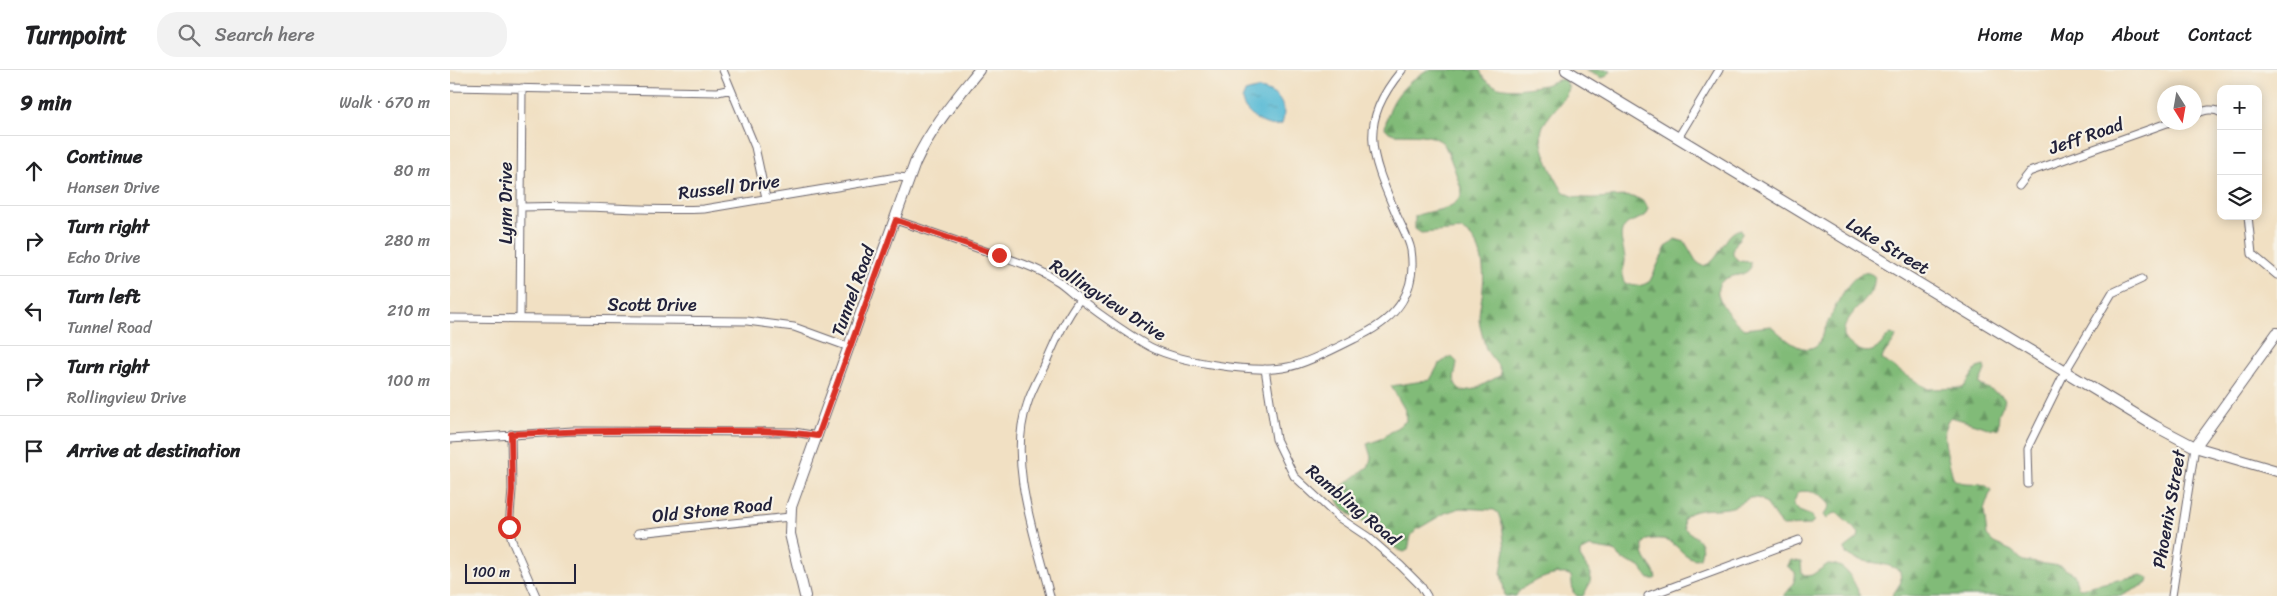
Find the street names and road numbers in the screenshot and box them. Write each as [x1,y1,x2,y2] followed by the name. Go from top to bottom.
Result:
[2043,108,2129,164] street label: Jeff Road
[490,162,522,244] street label: Lynn Drive
[676,165,782,209] street label: Russell Drive
[1840,208,1936,284] street label: Lake Street
[822,240,885,341] street label: Tunnel Road
[1043,250,1173,350] street label: Rollingview Drive
[607,289,697,321] street label: Scott Drive
[2143,447,2195,571] street label: Phoenix Street
[1299,456,1409,555] street label: Rambling Road
[650,488,775,532] street label: Old Stone Road

